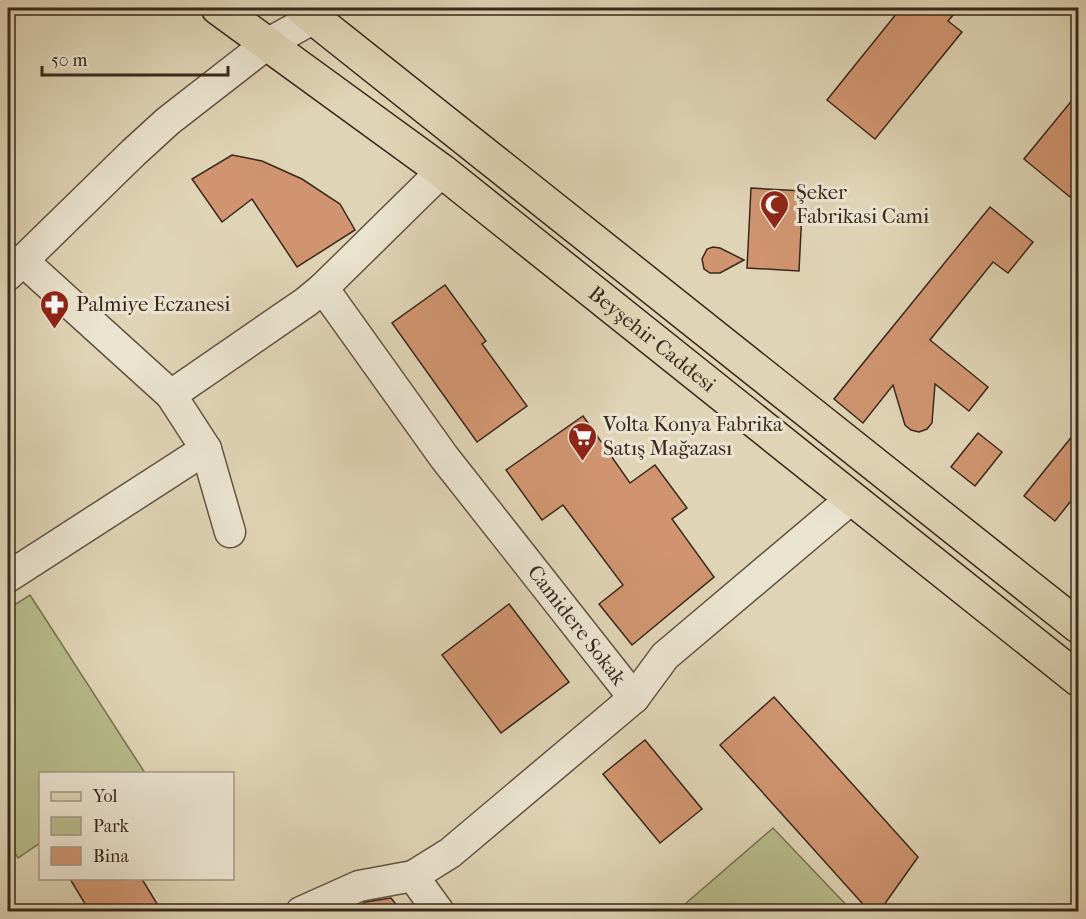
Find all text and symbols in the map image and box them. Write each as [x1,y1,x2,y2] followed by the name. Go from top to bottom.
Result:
[42,39,228,77] scale bar
[51,50,88,71] text: 50 m
[796,180,929,228] place label: Şeker Fabrikasi Cami
[759,188,791,230] mosque icon: Şeker Fabrikasi Cami
[584,281,720,397] street label: Beyşehir Caddesi
[39,288,71,330] pharmacy icon: Palmiye Eczanesi
[76,292,230,316] place label: Palmiye Eczanesi
[602,412,783,460] place label: Volta Konya Fabrika Satış Mağazası
[566,420,598,462] supermarket icon: Volta Konya Fabrika Satış Mağazası
[523,560,631,690] street label: Camidere Sokak
[39,772,234,880] legend
[92,786,118,807] text: Yol
[93,816,130,837] text: Park
[93,846,129,867] text: Bina

